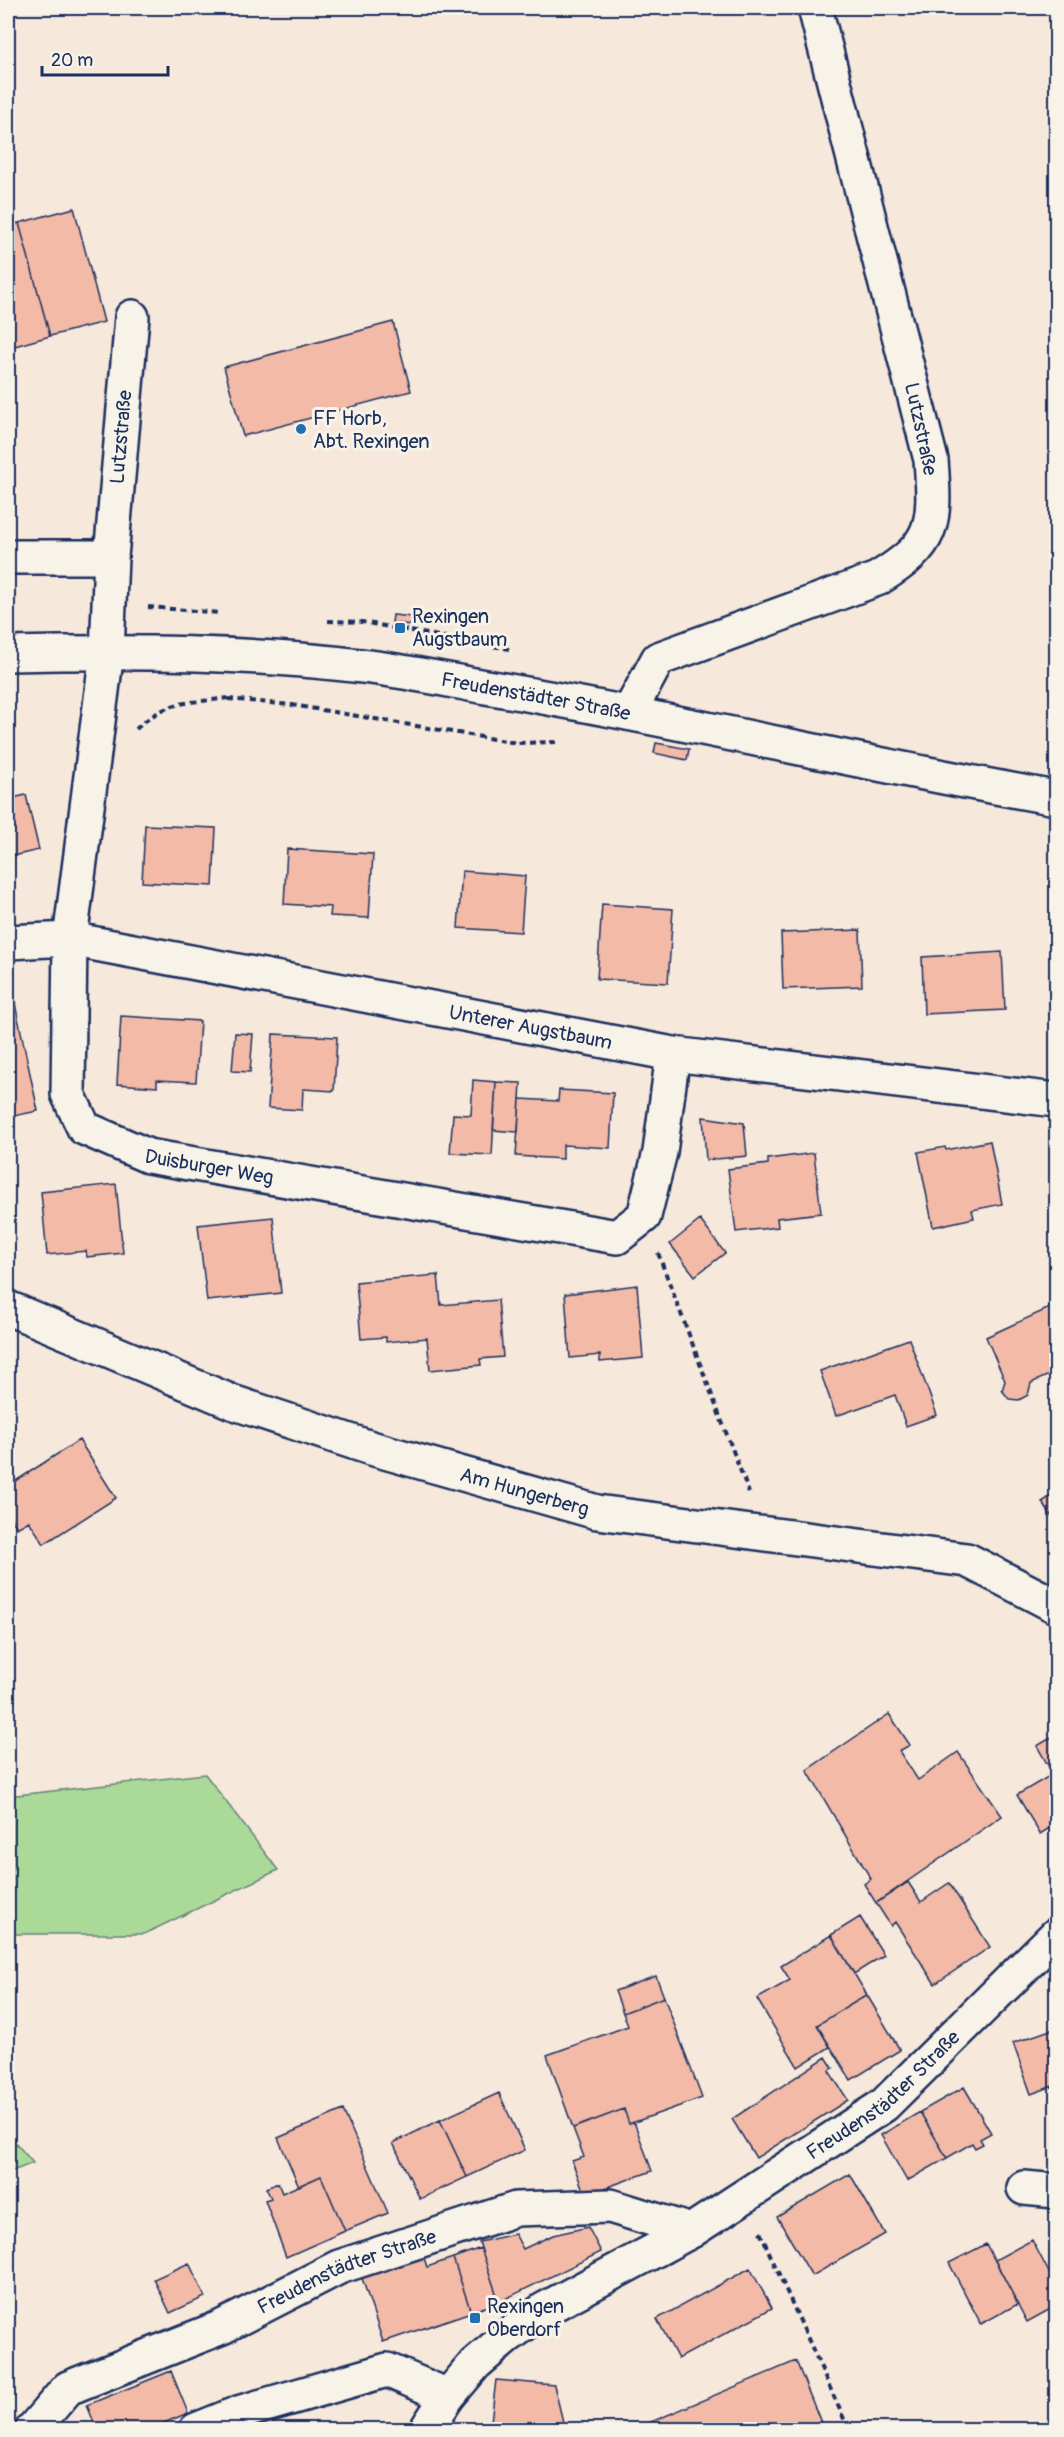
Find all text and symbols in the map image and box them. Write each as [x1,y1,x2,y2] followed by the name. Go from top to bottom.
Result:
[42,39,168,77] scale bar
[51,49,93,72] text: 20 m
[899,380,943,478] street label: Lutzstraße
[104,389,138,485] street label: Lutzstraße
[313,406,430,454] place label: FF Horb, Abt. Rexingen
[294,422,308,436] marker: FF Horb, Abt. Rexingen
[412,604,507,652] place label: Rexingen Augstbaum
[393,621,407,635] marker: Rexingen Augstbaum
[439,666,633,726] street label: Freudenstädter Straße
[447,999,614,1055] street label: Unterer Augstbaum
[143,1143,276,1190] street label: Duisburger Weg
[457,1461,592,1522] street label: Am Hungerberg
[801,2025,965,2165] street label: Freudenstädter Straße
[253,2223,439,2319] street label: Freudenstädter Straße
[487,2294,564,2342] place label: Rexingen Oberdorf
[468,2311,482,2325] marker: Rexingen Oberdorf

